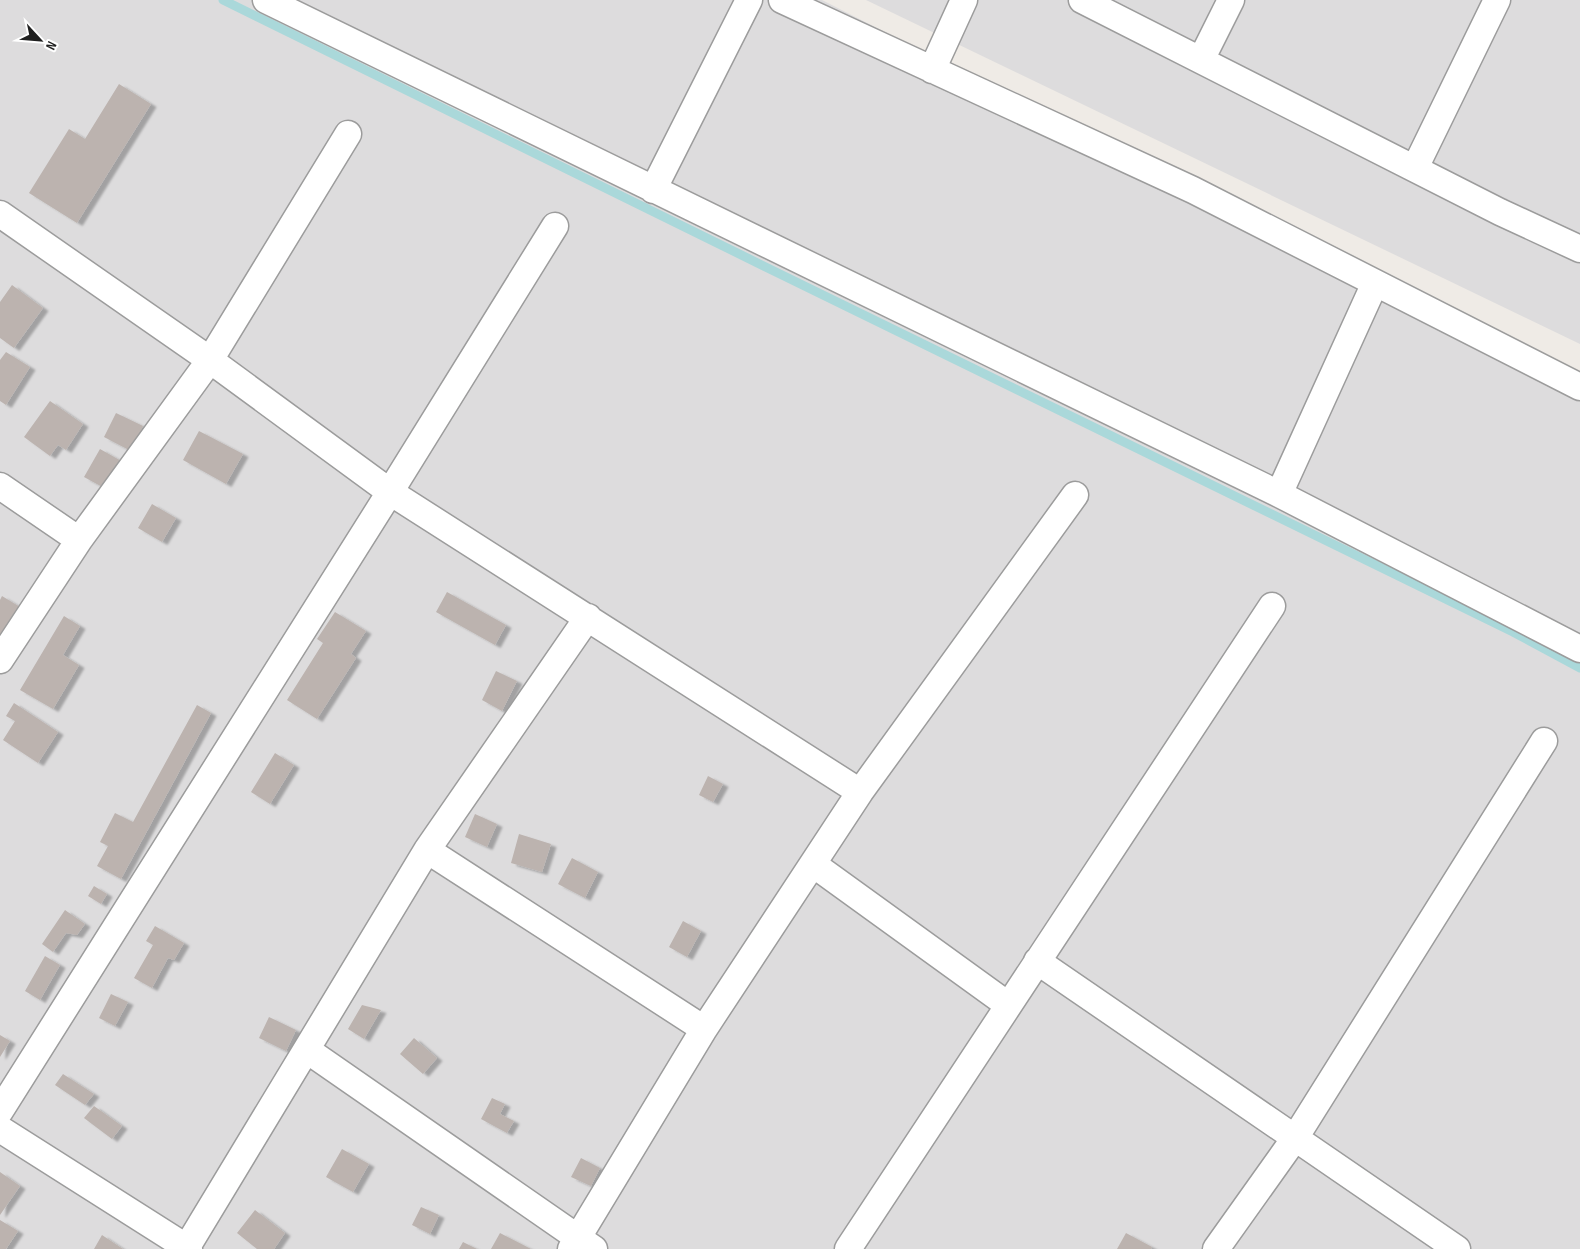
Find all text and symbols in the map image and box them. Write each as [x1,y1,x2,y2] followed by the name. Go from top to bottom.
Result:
[15,15,65,65] north arrow
[42,38,61,53] text: N

